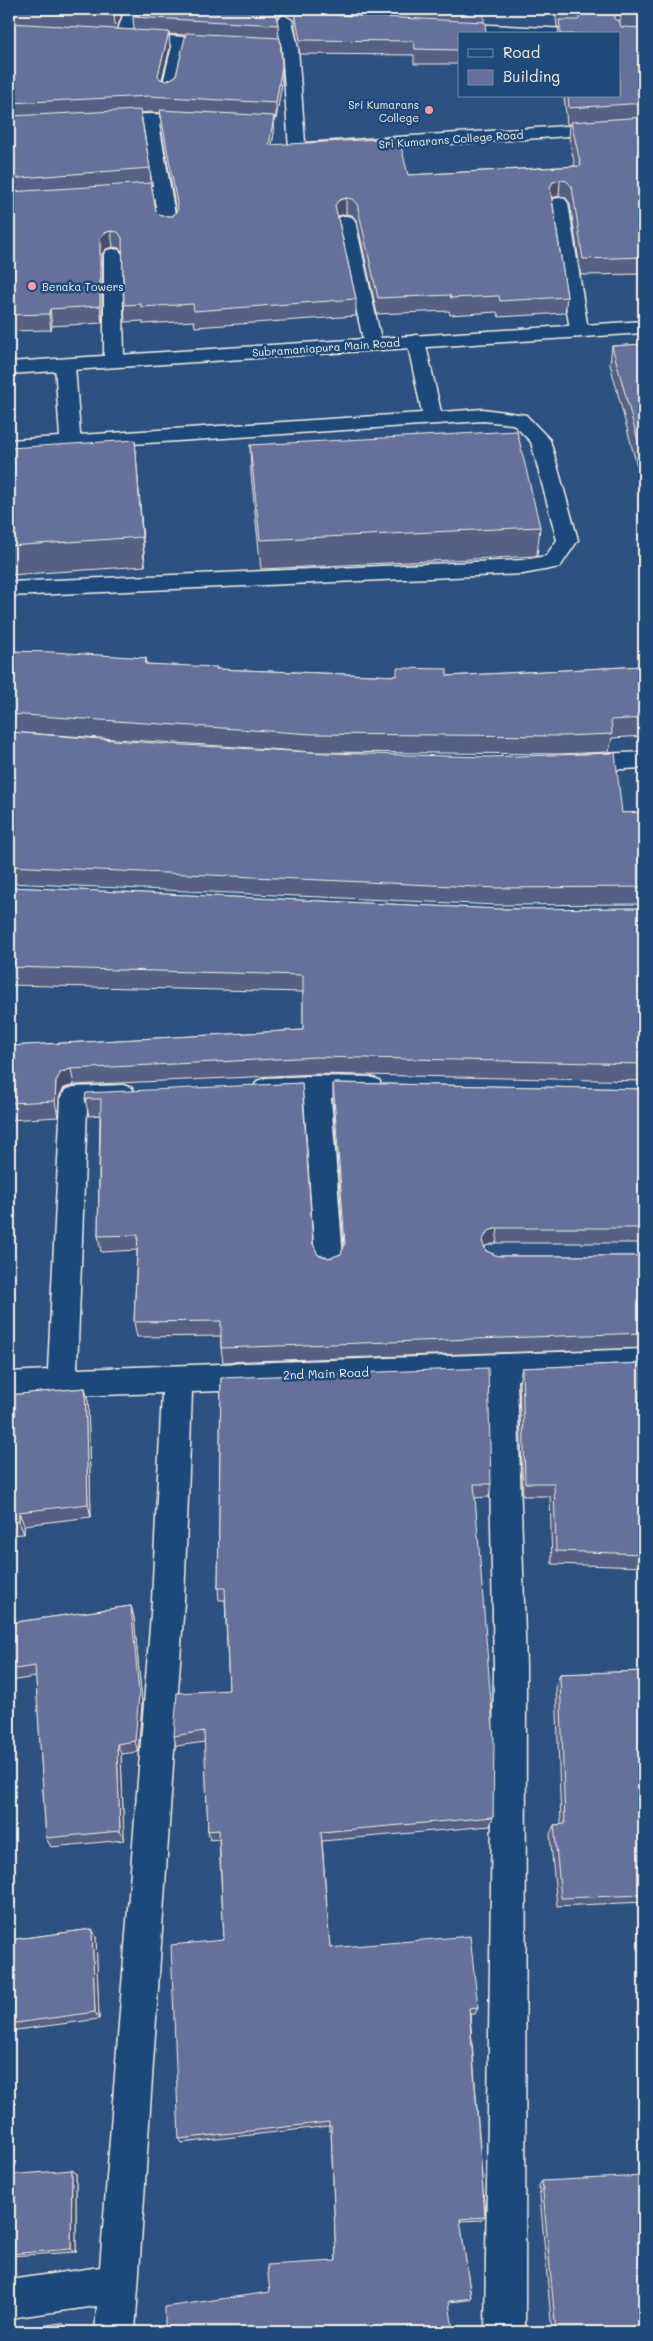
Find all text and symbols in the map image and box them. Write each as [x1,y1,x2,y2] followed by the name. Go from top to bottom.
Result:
[458,32,620,98] legend
[503,42,540,62] text: Road
[503,66,560,86] text: Building
[348,97,419,125] place label: Sri Kumarans College
[423,104,435,116] marker: Sri Kumarans College
[378,126,524,152] street label: Sri Kumarans College Road
[42,279,124,294] place label: Benaka Towers
[26,280,38,292] marker: Benaka Towers
[252,334,400,360] street label: Subramaniapura Main Road
[283,1363,370,1382] street label: 2nd Main Road

